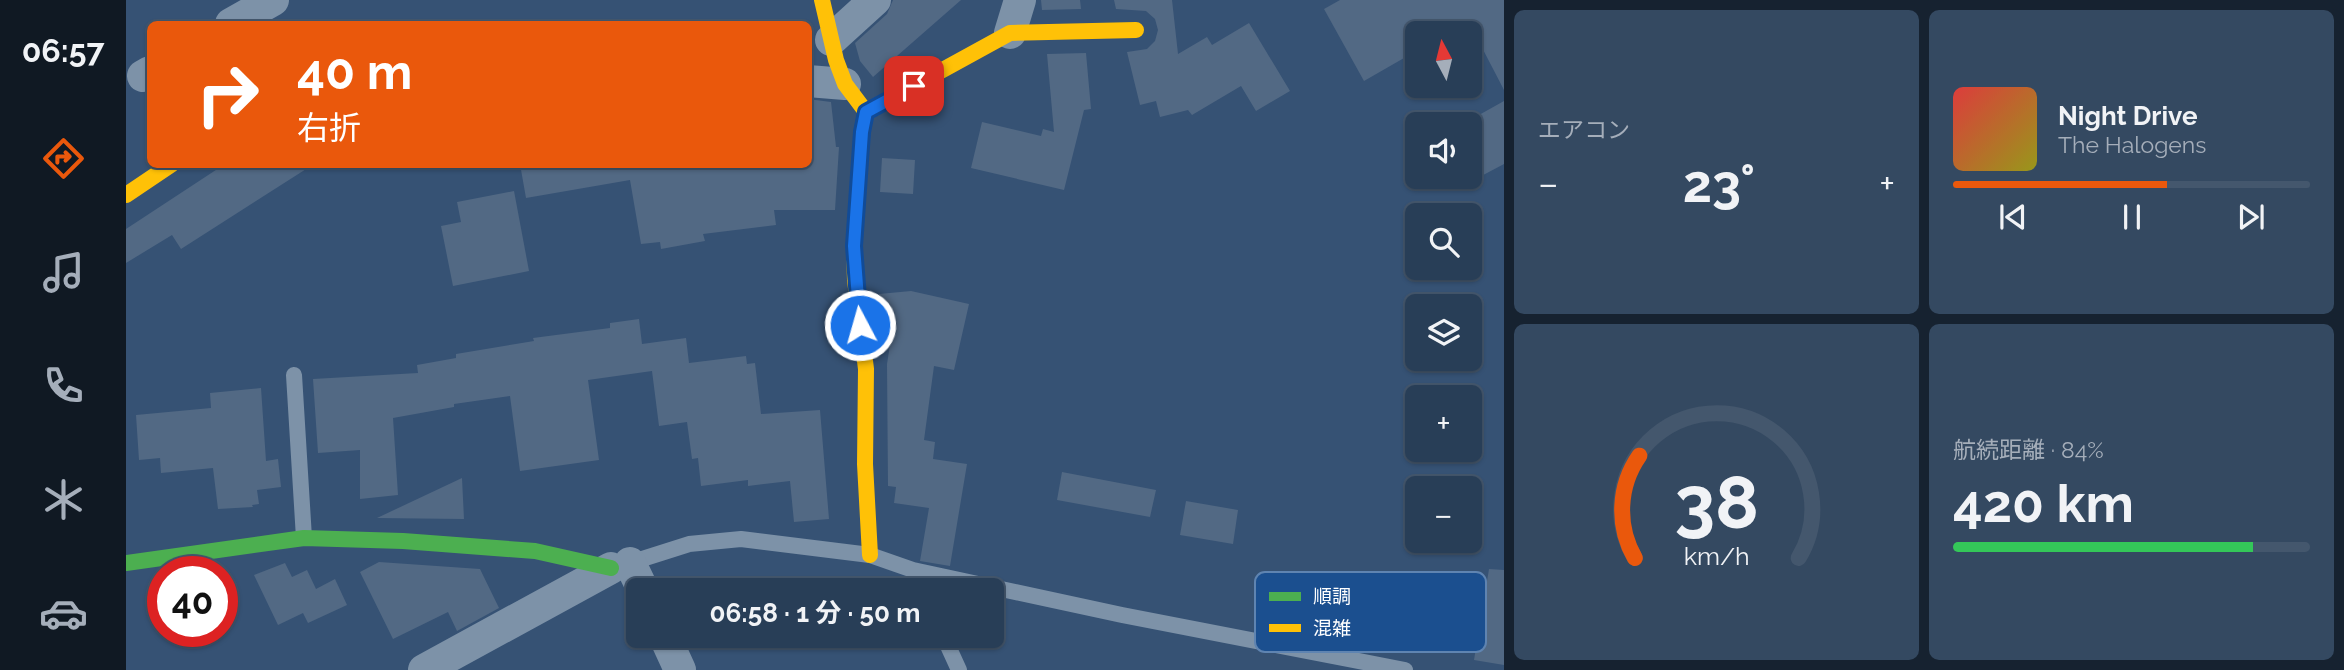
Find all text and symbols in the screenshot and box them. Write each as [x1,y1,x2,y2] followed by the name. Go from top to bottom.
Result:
[1405,21,1482,98] north arrow
[1405,21,1482,553] map controls
[22,32,104,69] text: 06:57
[297,43,412,100] text: 40 m
[182,49,273,140] icon: right
[884,56,944,116] pin
[895,67,933,105] icon: arrive
[2058,101,2197,131] text: Night Drive
[297,109,361,146] text: 右折
[1405,112,1482,189] button: sound
[1538,116,1630,143] text: エアコン
[2058,131,2206,158] text: The Halogens
[39,134,88,183] icon: directions
[1683,153,1755,214] text: 23°
[1538,161,1558,206] text: −
[1879,161,1895,206] text: +
[1994,198,2032,236] icon: previous
[2113,198,2151,236] icon: pause
[2232,198,2270,236] icon: next
[1405,203,1482,280] button: search
[39,248,88,297] icon: music
[823,288,897,362] position arrow
[1405,294,1482,371] button: layers
[39,361,88,410] icon: phone
[1405,385,1482,462] button: +
[1953,436,2104,463] text: 航続距離 · 84%
[1674,460,1759,545] text: 38
[1953,473,2134,534] text: 420 km
[39,475,88,524] icon: climate
[1405,476,1482,553] button: −
[1684,541,1749,571] text: km/h
[147,556,238,647] speed limit sign: 40
[1255,572,1486,652] legend
[1313,585,1351,607] text: 順調
[39,589,88,638] icon: car
[710,598,920,628] text: 06:58 · 1 分 · 50 m
[1313,617,1351,639] text: 混雑

